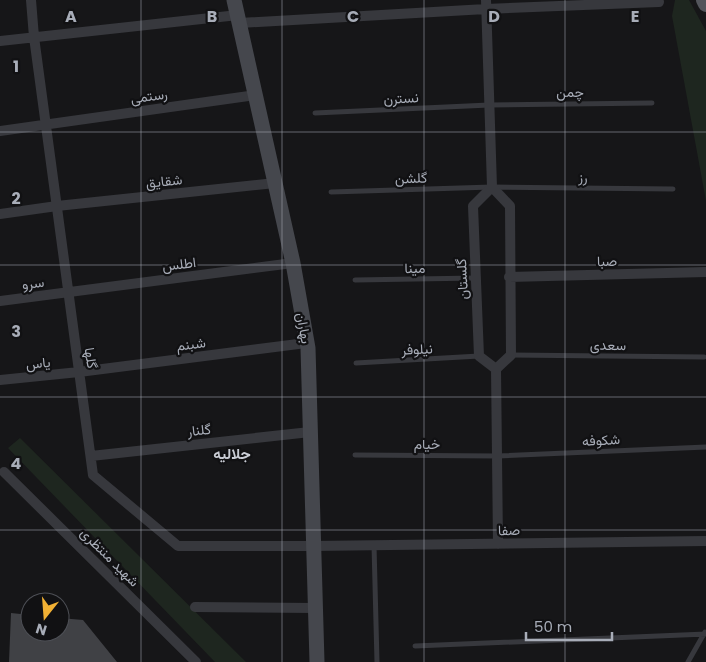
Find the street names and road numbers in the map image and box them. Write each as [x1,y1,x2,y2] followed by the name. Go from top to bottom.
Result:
[556,82,584,102] street label: چمن
[129,83,169,108] street label: رستمی
[383,87,419,109] street label: نسترن
[394,167,428,189] street label: گلشن
[577,167,588,187] street label: رز
[145,169,183,193] street label: شقایق
[597,251,618,271] street label: صبا
[161,252,197,276] street label: اطلس
[404,258,426,278] street label: مینا
[451,258,473,300] street label: گلستان
[21,272,45,294] street label: سرو
[291,311,317,345] street label: بهاران
[175,332,207,356] street label: شبنم
[590,335,626,355] street label: سعدی
[400,338,433,360] street label: نیلوفر
[80,346,102,370] street label: گلها
[25,352,51,374] street label: یاس
[185,419,212,441] street label: گلنار
[581,429,621,451] street label: شکوفه
[414,434,440,454] street label: خیام
[498,520,521,540] street label: صفا
[76,523,144,591] street label: شهید منتظری

